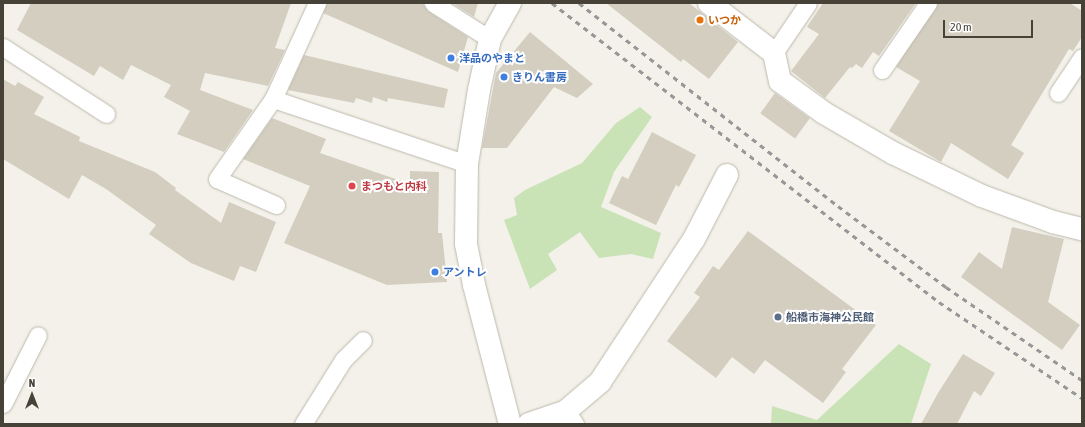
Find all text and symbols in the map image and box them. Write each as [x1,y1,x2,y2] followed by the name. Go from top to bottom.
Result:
[945,12,1035,38] scale bar
[708,13,741,27] place label: いつか
[695,15,705,25] marker: いつか
[950,20,972,34] text: 20 m
[459,51,525,65] place label: 洋品のやまと
[446,53,456,63] marker: 洋品のやまと
[512,70,567,84] place label: きりん書房
[499,72,509,82] marker: きりん書房
[361,179,427,193] place label: まつもと内科
[346,180,358,192] marker: まつもと内科
[443,265,487,279] place label: アントレ
[430,267,440,277] marker: アントレ
[786,310,874,324] place label: 船橋市海神公民館
[773,312,783,322] marker: 船橋市海神公民館
[12,375,52,415] north arrow
[29,377,35,389] text: N

